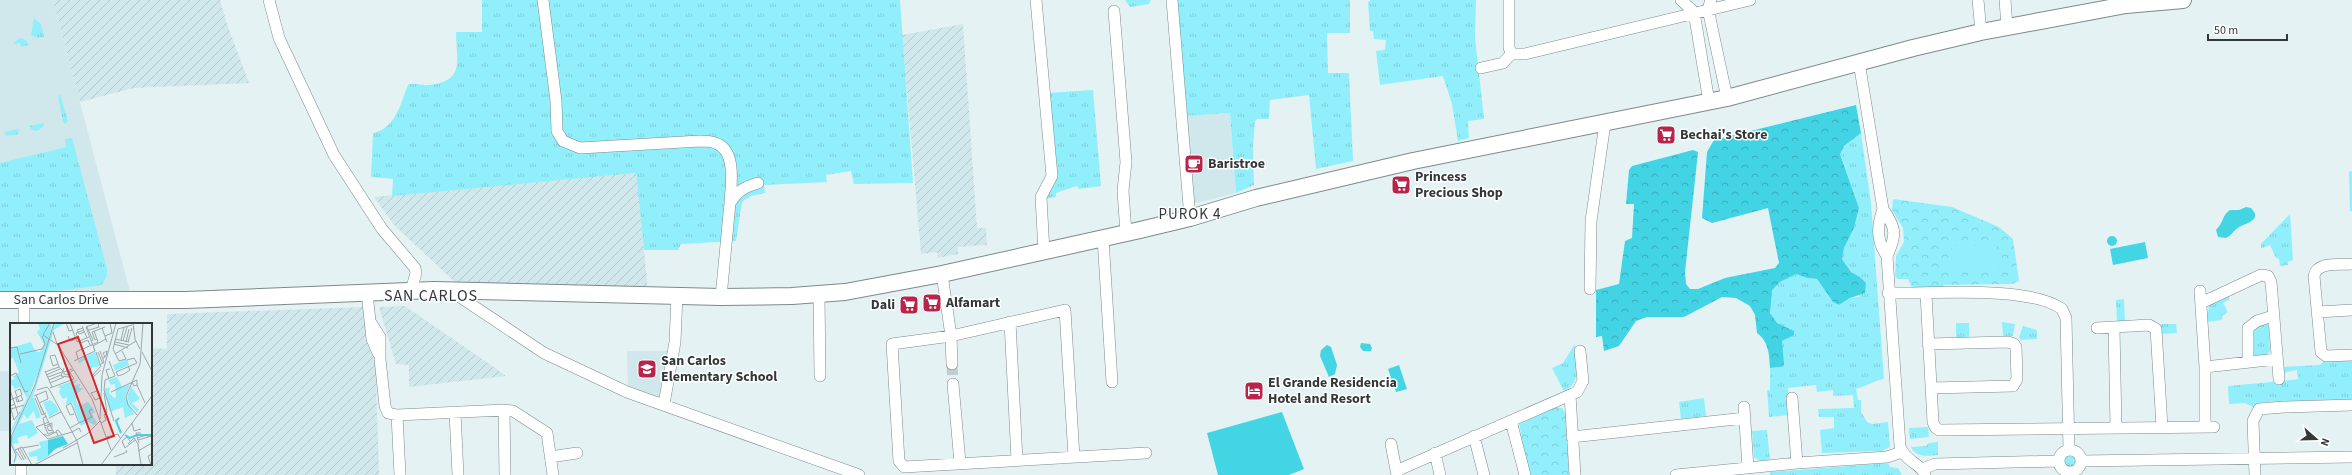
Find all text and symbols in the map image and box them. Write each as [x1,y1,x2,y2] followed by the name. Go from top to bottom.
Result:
[2208,16,2287,42] scale bar
[2214,22,2238,39] text: 50 m
[1655,124,1677,146] supermarket icon: Bechai's Store
[1680,125,1767,145] place label: Bechai's Store
[1183,153,1205,175] cafe icon: Baristroe
[1208,154,1265,174] place label: Baristroe
[1415,167,1503,203] place label: Princess Precious Shop
[1390,174,1412,196] supermarket icon: Princess Precious Shop
[1159,204,1221,225] district label: PUROK 4
[384,285,478,307] district label: SAN CARLOS
[13,290,109,310] street label: San Carlos Drive
[921,292,943,314] supermarket icon: Alfamart
[945,293,1001,313] place label: Alfamart
[898,294,920,316] supermarket icon: Dali
[871,295,895,315] place label: Dali
[10,323,152,465] inset map
[661,351,777,387] place label: San Carlos Elementary School
[636,358,658,380] school or university icon: San Carlos Elementary School
[1268,373,1397,409] place label: El Grande Residencia Hotel and Resort
[1243,380,1265,402] hotel icon: El Grande Residencia Hotel and Resort
[2296,419,2336,459] north arrow
[2317,436,2333,448] text: N

